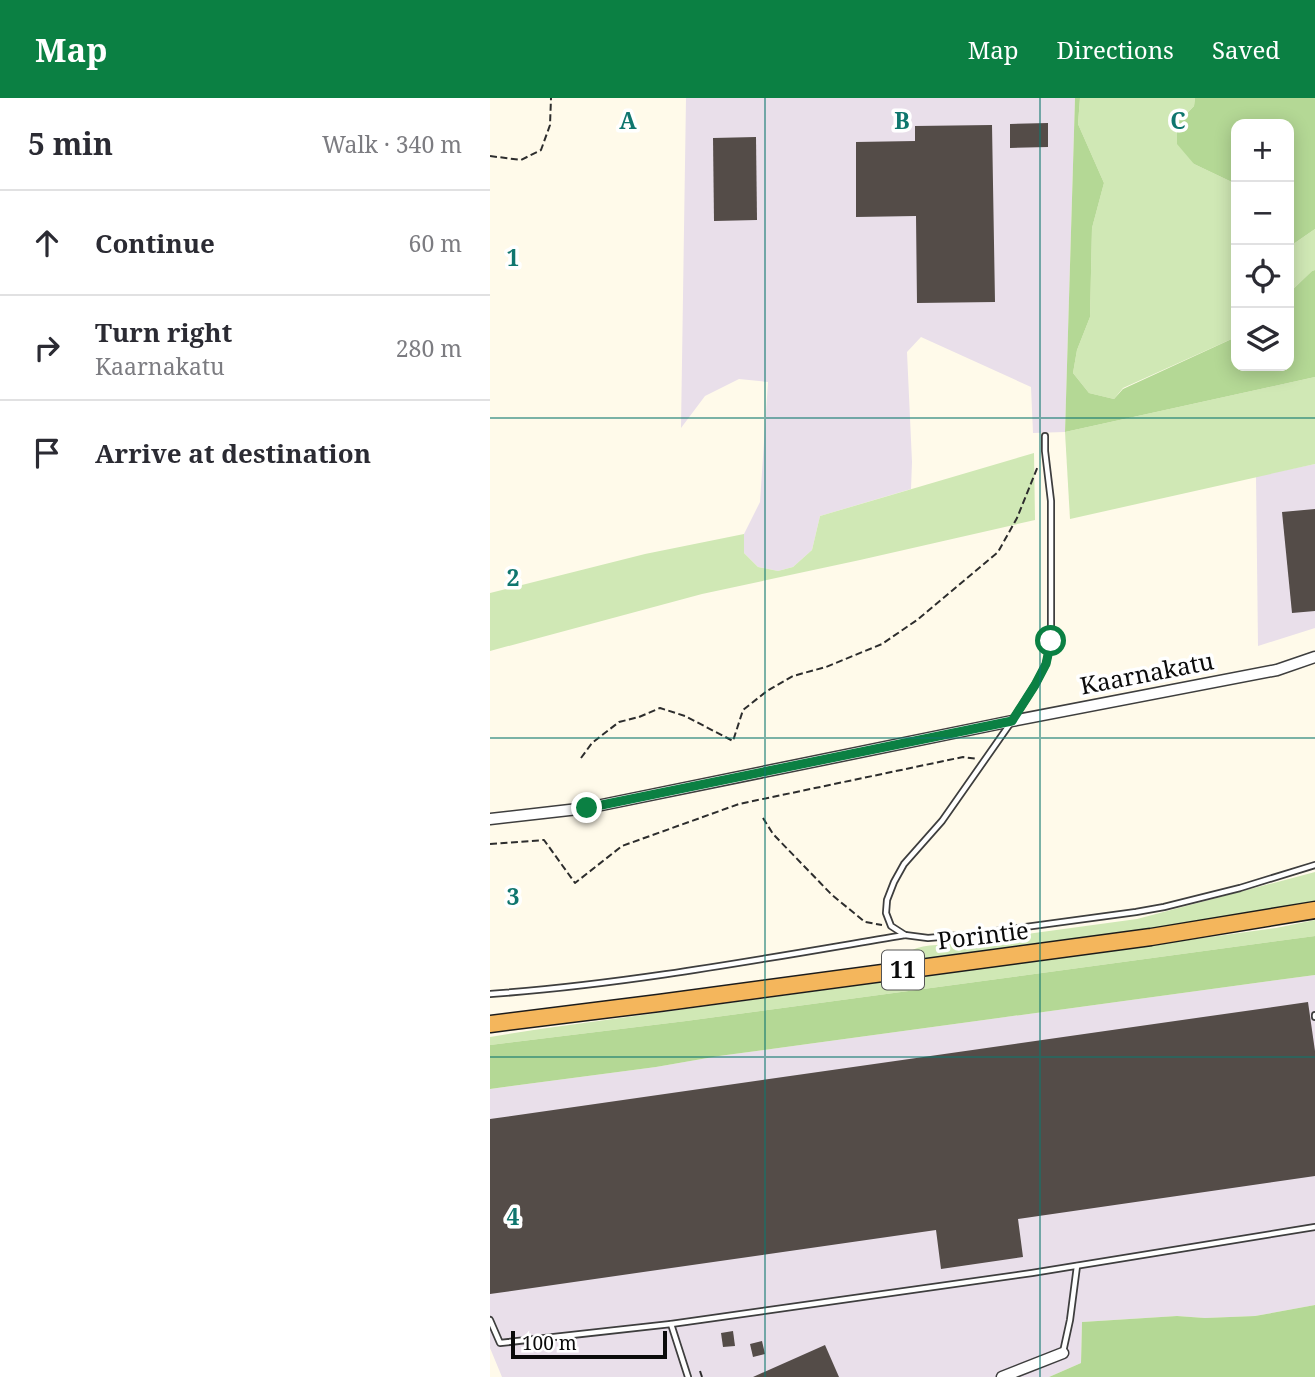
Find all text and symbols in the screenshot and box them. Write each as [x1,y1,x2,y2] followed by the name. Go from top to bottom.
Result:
[35,27,108,72] text: Map
[968,33,1019,66] text: Map
[1057,33,1174,66] text: Directions
[1212,33,1280,66] text: Saved
[619,104,637,136] text: A
[894,104,910,136] text: B
[1170,104,1186,136] text: C
[1231,119,1294,371] map controls
[1231,119,1294,182] button: +
[28,123,113,164] text: 5 min
[322,128,462,160] text: Walk · 340 m
[1231,182,1294,245] button: −
[28,224,66,262] icon: ahead
[95,225,215,261] text: Continue
[409,227,462,259] text: 60 m
[507,241,520,273] text: 1
[1231,245,1294,308] button: locate
[1231,308,1294,371] button: layers
[95,314,232,350] text: Turn right
[28,329,66,367] icon: right
[396,332,462,364] text: 280 m
[95,350,225,382] text: Kaarnakatu
[28,434,66,472] icon: arrive
[95,435,371,471] text: Arrive at destination
[507,561,520,593] text: 2
[1035,625,1066,656] route start
[1077,643,1216,702] street label: Kaarnakatu
[571,792,602,823] route end
[507,880,520,912] text: 3
[935,913,1030,956] street label: Porintie
[882,950,924,990] road number: 11
[507,1200,520,1232] text: 4
[511,1328,667,1360] scale bar
[522,1330,577,1356] text: 100 m

